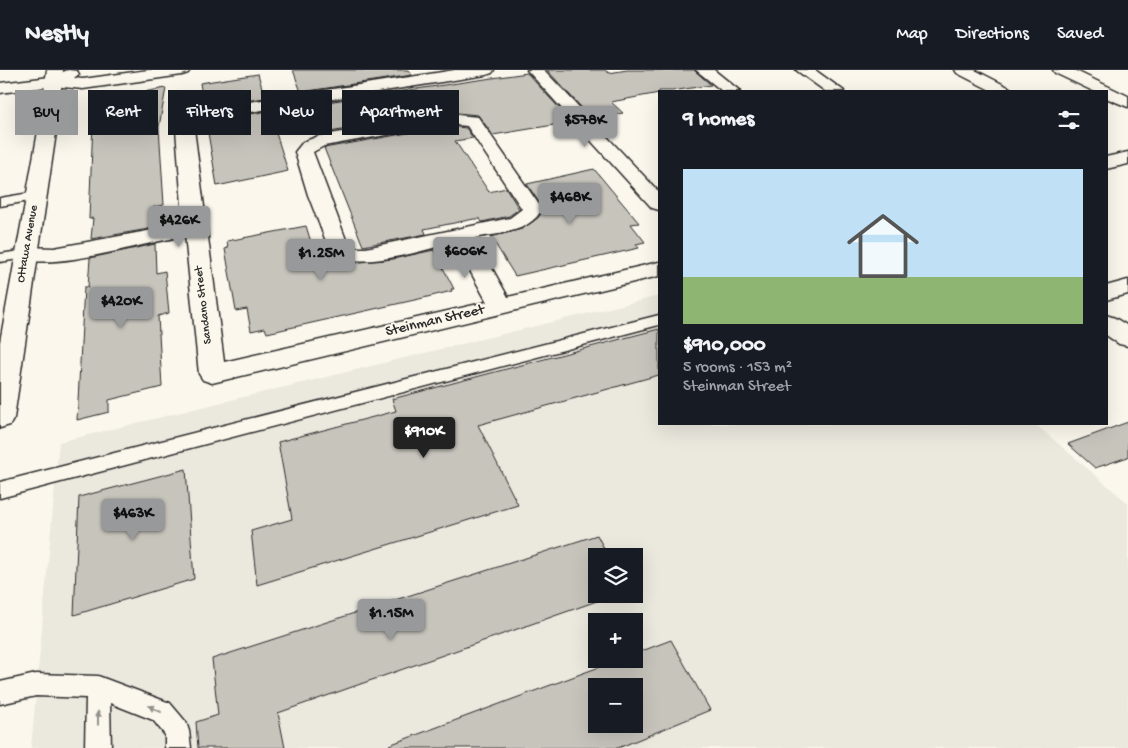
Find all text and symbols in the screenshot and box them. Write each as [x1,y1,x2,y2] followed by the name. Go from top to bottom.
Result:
[25,20,89,49] text: Nestly
[896,24,928,45] text: Map
[956,24,1029,45] text: Directions
[1057,24,1103,45] text: Saved
[15,90,78,135] chip: Buy
[88,90,158,135] chip: Rent
[168,90,251,135] chip: Filters
[261,90,332,135] chip: New
[342,90,459,135] chip: Apartment
[550,106,620,148] pin: $578K
[1055,106,1083,134] icon: filters
[683,108,754,133] text: 9 homes
[564,112,606,131] text: $578K
[535,182,605,225] pin: $468K
[550,189,590,208] text: $468K
[838,201,928,291] icon: home
[14,203,42,284] street label: Ottawa Avenue
[144,206,214,248] pin: $426K
[159,212,199,231] text: $426K
[430,236,500,279] pin: $606K
[280,238,362,281] pin: $1.25M
[444,243,486,262] text: $606K
[298,245,344,264] text: $1.25M
[192,264,216,345] street label: Sandano Street
[86,286,156,329] pin: $420K
[101,293,141,312] text: $420K
[384,300,488,341] street label: Steinman Street
[683,334,766,359] text: $910,000
[683,359,792,378] text: 5 rooms · 153 m²
[683,378,791,397] text: Steinman Street
[389,416,459,459] pin: $910K
[404,423,444,442] text: $910K
[98,498,168,541] pin: $463K
[113,505,153,524] text: $463K
[588,548,643,733] map controls
[588,548,643,603] button: layers
[350,598,432,641] pin: $1.15M
[369,605,413,624] text: $1.15M
[588,613,643,668] button: +
[588,678,643,733] button: −
[148,705,162,713] one-way arrow
[94,709,102,725] one-way arrow

